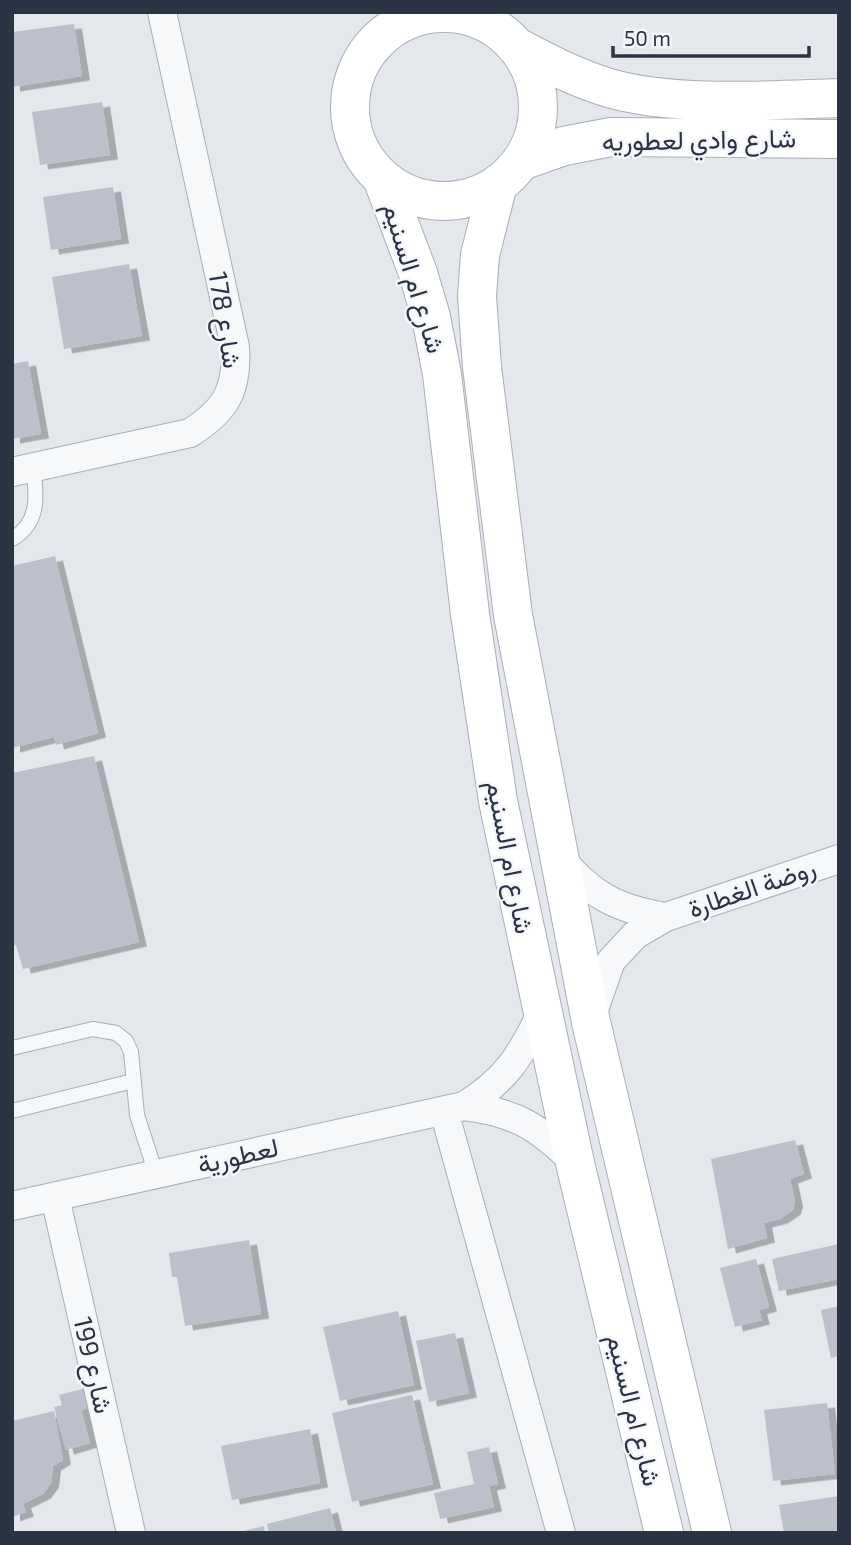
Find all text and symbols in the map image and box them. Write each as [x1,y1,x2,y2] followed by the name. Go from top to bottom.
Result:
[613,14,809,58] scale bar
[624,25,671,50] text: 50 m
[602,121,796,163] street label: شارع وادي لعطوريه
[374,199,453,358] street label: شارع ام السنيم
[200,269,249,371] street label: شارع 178
[477,777,542,937] street label: شارع ام السنيم
[684,850,820,925] street label: روضة الغطارة
[194,1130,282,1181] street label: لعطورية
[64,1313,121,1417] street label: شارع 199
[598,1330,669,1490] street label: شارع ام السنيم

